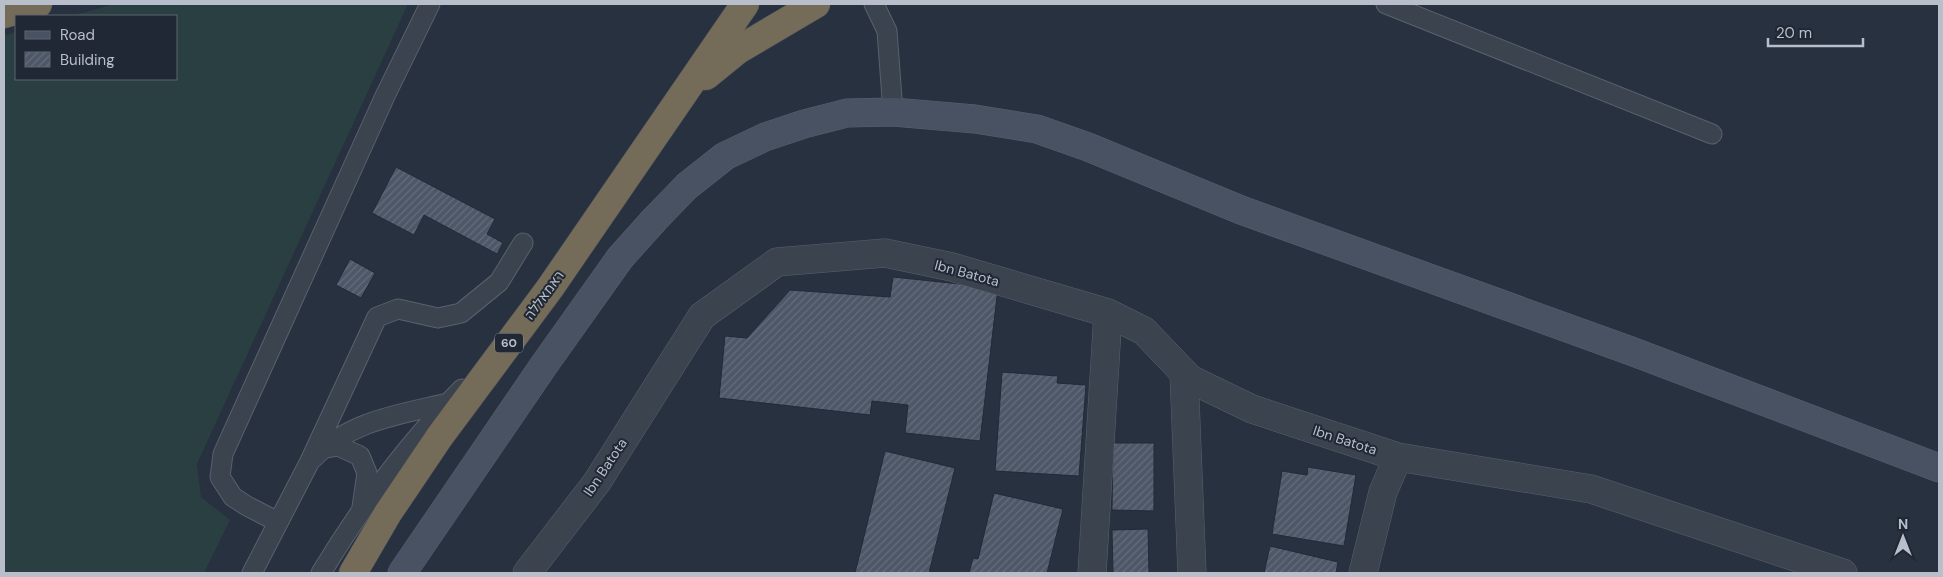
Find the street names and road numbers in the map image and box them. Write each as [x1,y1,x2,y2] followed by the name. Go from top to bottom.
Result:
[933,256,1001,290] street label: Ibn Batota
[520,267,568,323] street label: ראמאללה
[495,333,523,352] road number: 60
[1311,421,1379,459] street label: Ibn Batota
[579,435,631,499] street label: Ibn Batota

